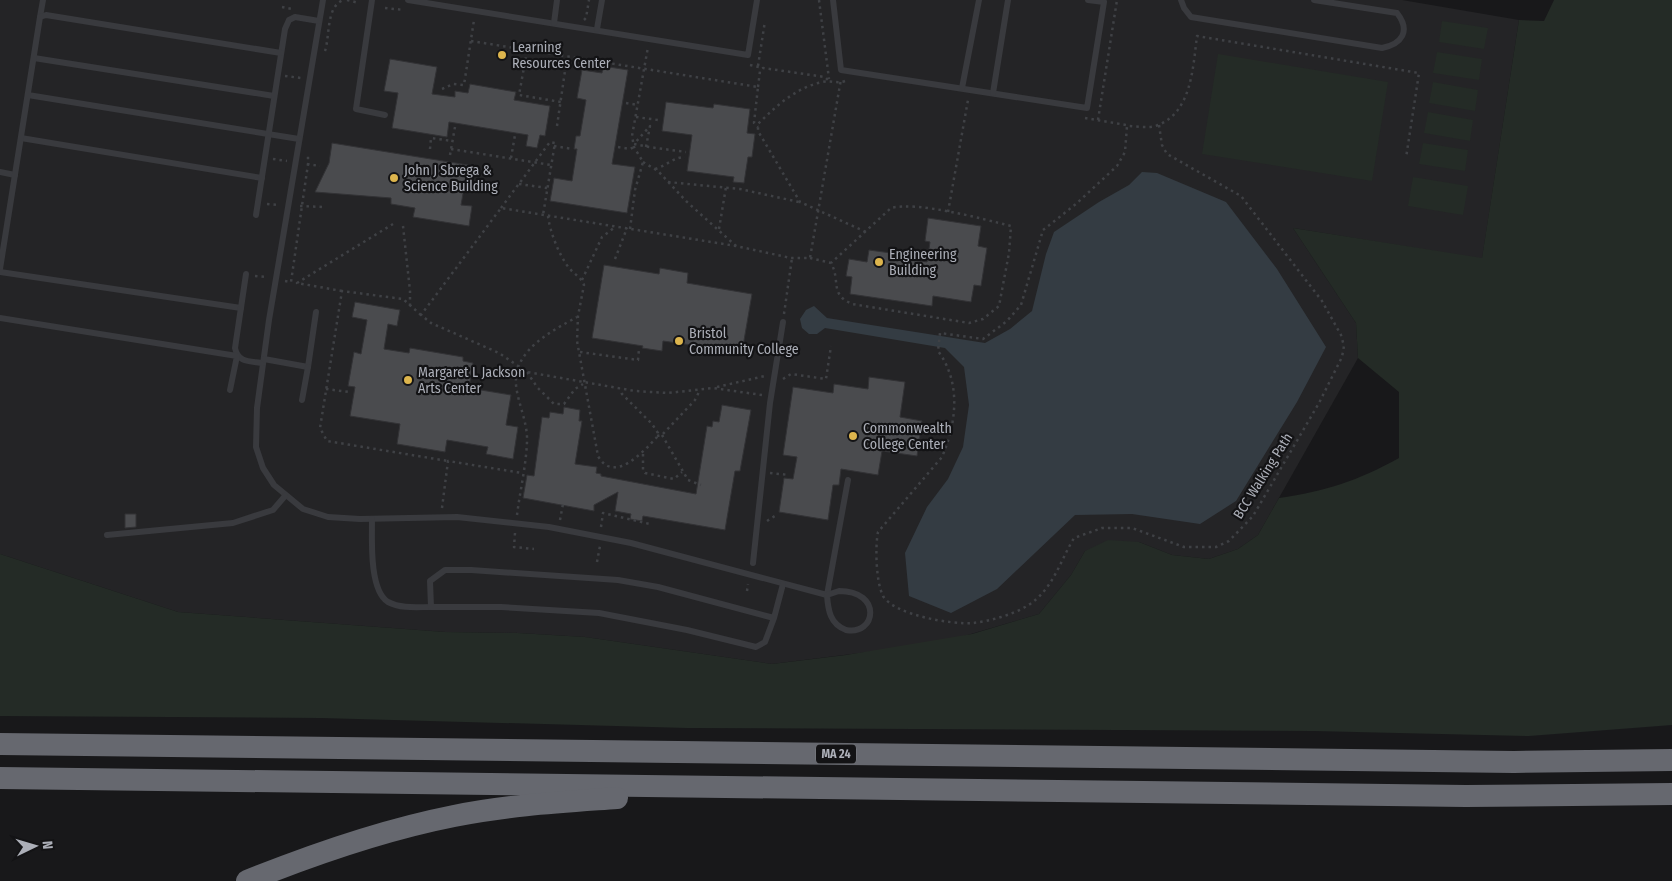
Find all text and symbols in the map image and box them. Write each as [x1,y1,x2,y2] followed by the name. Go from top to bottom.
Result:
[512,39,611,72] place label: Learning Resources Center
[496,49,508,61] marker: Learning Resources Center
[404,162,498,195] place label: John J Sbrega & Science Building
[388,172,400,184] marker: John J Sbrega & Science Building
[889,246,957,279] place label: Engineering Building
[873,256,885,268] marker: Engineering Building
[689,325,799,358] place label: Bristol Community College
[673,335,685,347] marker: Bristol Community College
[418,364,525,397] place label: Margaret L Jackson Arts Center
[402,374,414,386] marker: Margaret L Jackson Arts Center
[863,420,952,453] place label: Commonwealth College Center
[847,430,859,442] marker: Commonwealth College Center
[1230,430,1296,522] street label: BCC Walking Path
[816,744,856,764] road number: MA 24
[10,821,60,871] north arrow
[39,840,56,850] text: N

